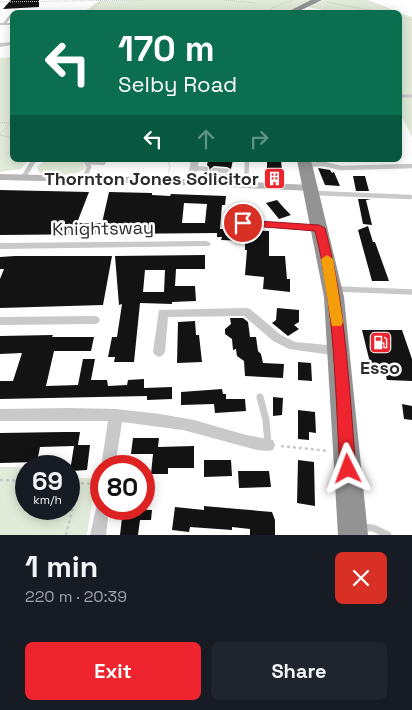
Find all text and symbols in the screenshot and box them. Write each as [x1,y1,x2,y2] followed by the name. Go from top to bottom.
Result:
[118,27,215,71] text: 170 m
[35,30,100,95] icon: left
[118,70,237,98] text: Selby Road
[139,125,167,153] icon: left
[192,125,220,153] icon: ahead
[245,125,273,153] icon: right
[263,166,287,190] building icon: Thornton Jones Solicitor
[44,167,259,190] place label: Thornton Jones Solicitor
[222,202,264,244] pin
[229,209,257,237] icon: arrive
[52,216,154,240] street label: Knightsway
[368,330,392,354] fuel station icon: Esso
[360,356,400,379] place label: Esso
[321,442,373,494] position arrow
[90,455,155,520] speed limit sign: 80
[32,465,63,497] text: 69
[33,492,62,508] text: km/h
[25,547,98,586] text: 1 min
[335,552,387,604] button: close
[25,586,127,607] text: 220 m · 20:39
[25,642,201,700] button: Exit
[211,642,387,700] button: Share

